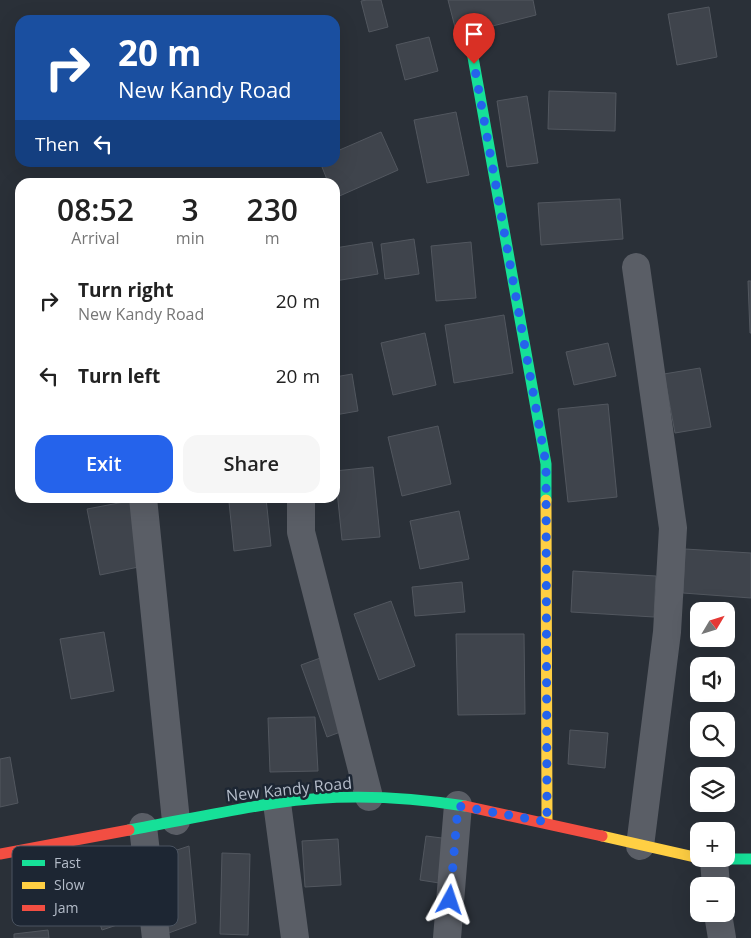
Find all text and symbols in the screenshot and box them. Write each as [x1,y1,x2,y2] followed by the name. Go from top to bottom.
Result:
[453,13,495,64] pin
[460,20,488,48] icon: arrive
[118,29,201,76] text: 20 m
[35,35,100,100] icon: right
[118,74,292,104] text: New Kandy Road
[89,130,117,158] icon: left
[35,131,79,157] text: Then
[57,189,134,230] text: 08:52
[182,189,199,230] text: 3
[247,189,298,230] text: 230
[71,227,120,249] text: Arrival
[176,227,205,249] text: min
[265,227,280,249] text: m
[78,277,173,303] text: Turn right
[35,287,63,315] icon: right
[276,288,320,314] text: 20 m
[78,303,204,325] text: New Kandy Road
[35,362,63,390] icon: left
[78,363,160,389] text: Turn left
[276,363,320,389] text: 20 m
[35,435,173,493] button: Exit
[183,435,320,493] button: Share
[690,602,735,648] north arrow
[690,602,735,922] map controls
[690,657,735,702] button: sound
[690,712,735,757] button: search
[690,767,735,812] button: layers
[225,771,353,807] street label: New Kandy Road
[690,822,735,867] button: +
[12,846,178,926] legend
[54,853,81,872] text: Fast
[423,873,475,925] position arrow
[54,875,85,894] text: Slow
[690,877,735,922] button: −
[52,898,79,917] text: Jam

